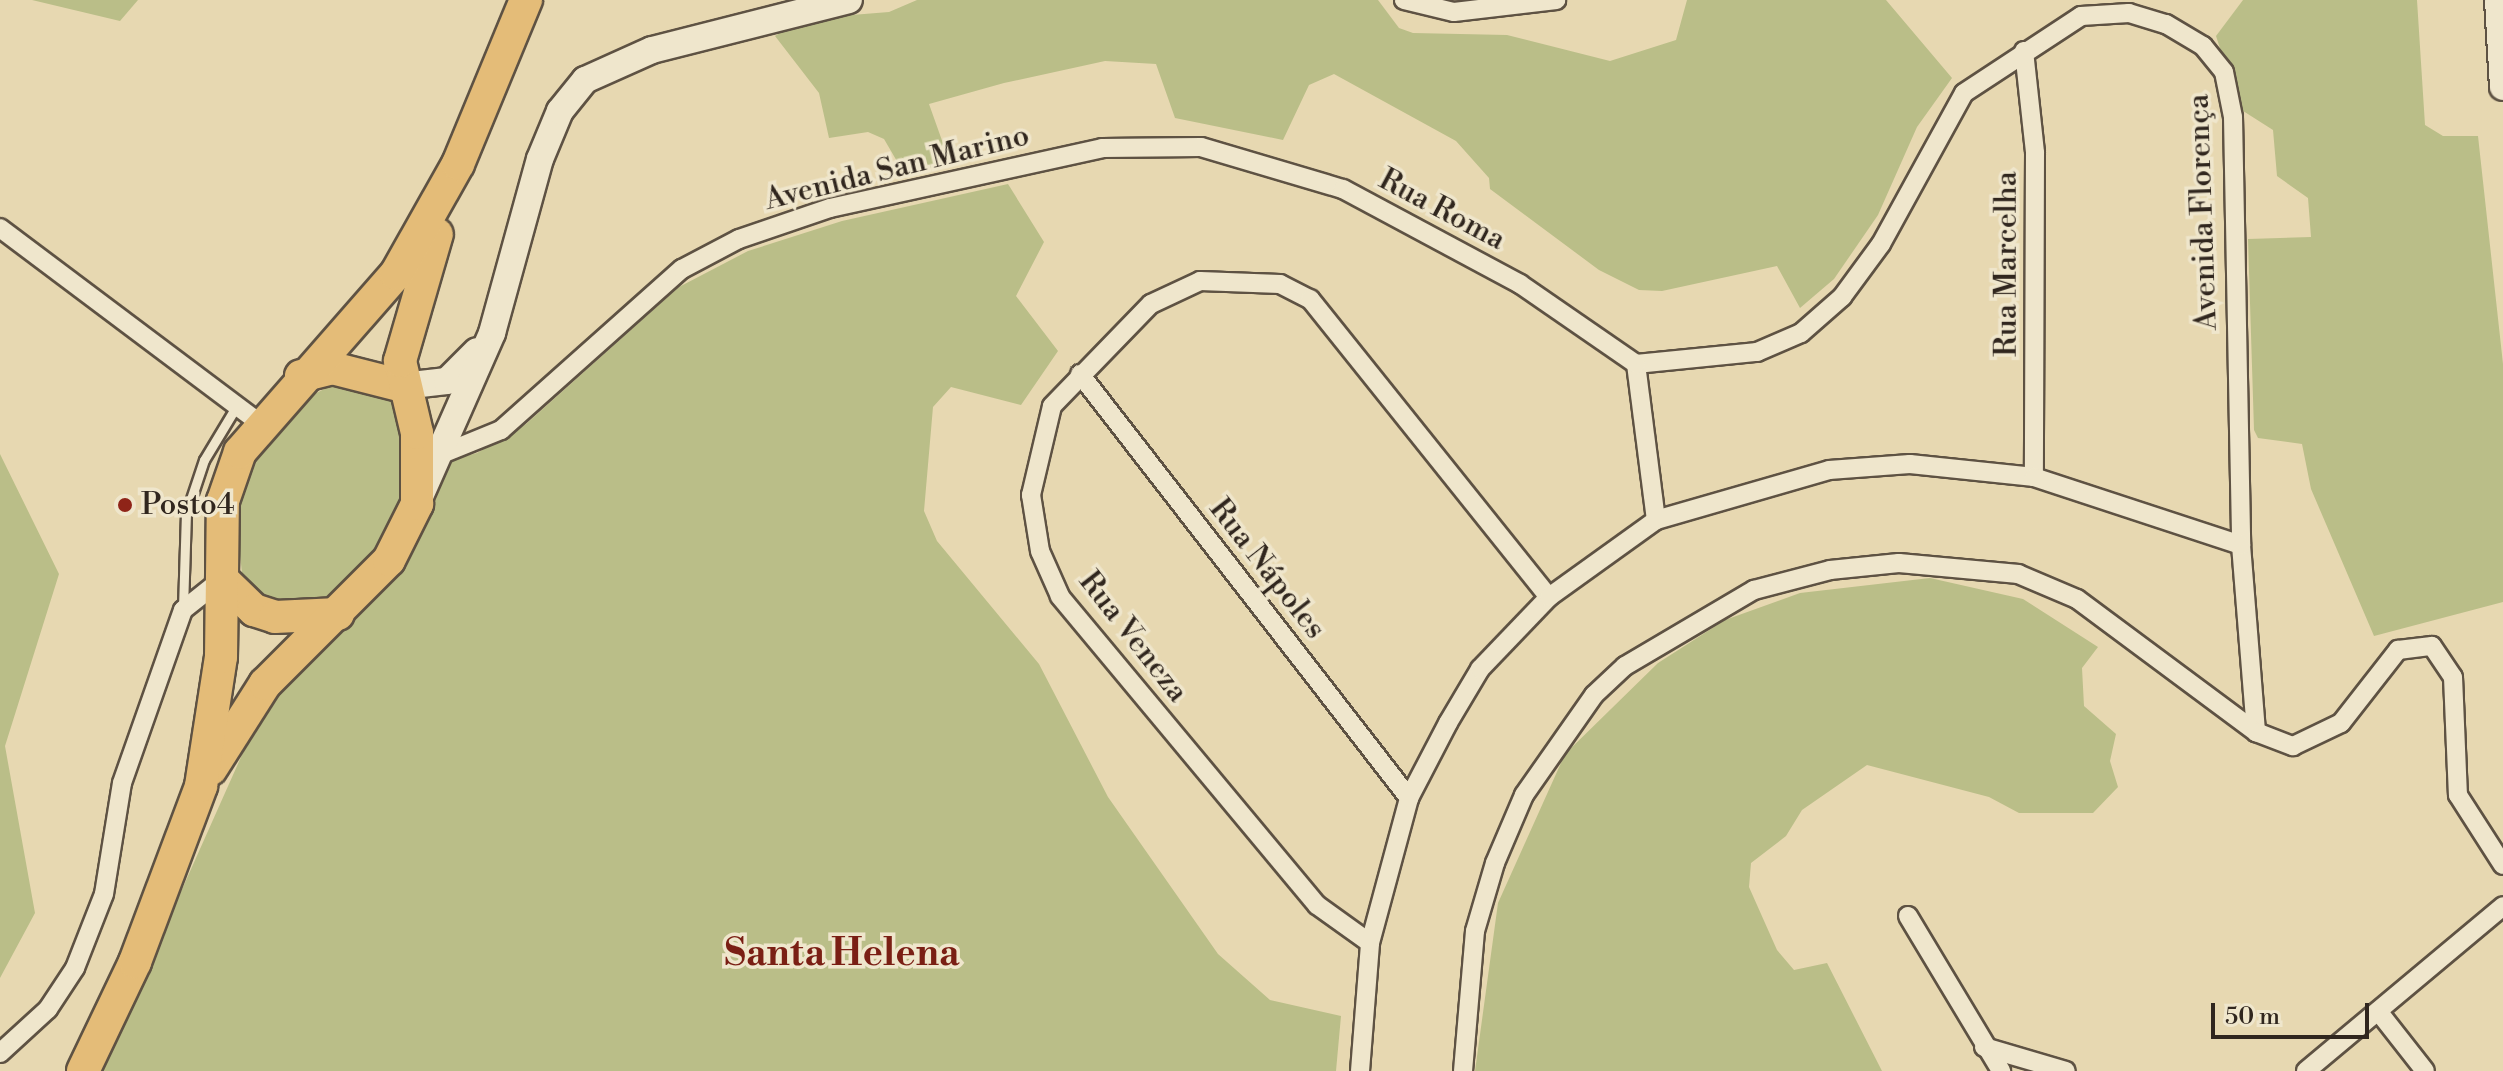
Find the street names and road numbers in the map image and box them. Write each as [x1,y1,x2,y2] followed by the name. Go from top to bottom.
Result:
[2181,93,2225,331] street label: Avenida Florença
[761,118,1033,218] street label: Avenida San Marino
[1373,162,1511,258] street label: Rua Roma
[1989,171,2025,357] street label: Rua Marcelha
[1201,492,1333,646] street label: Rua Nápoles
[1071,565,1195,709] street label: Rua Veneza

